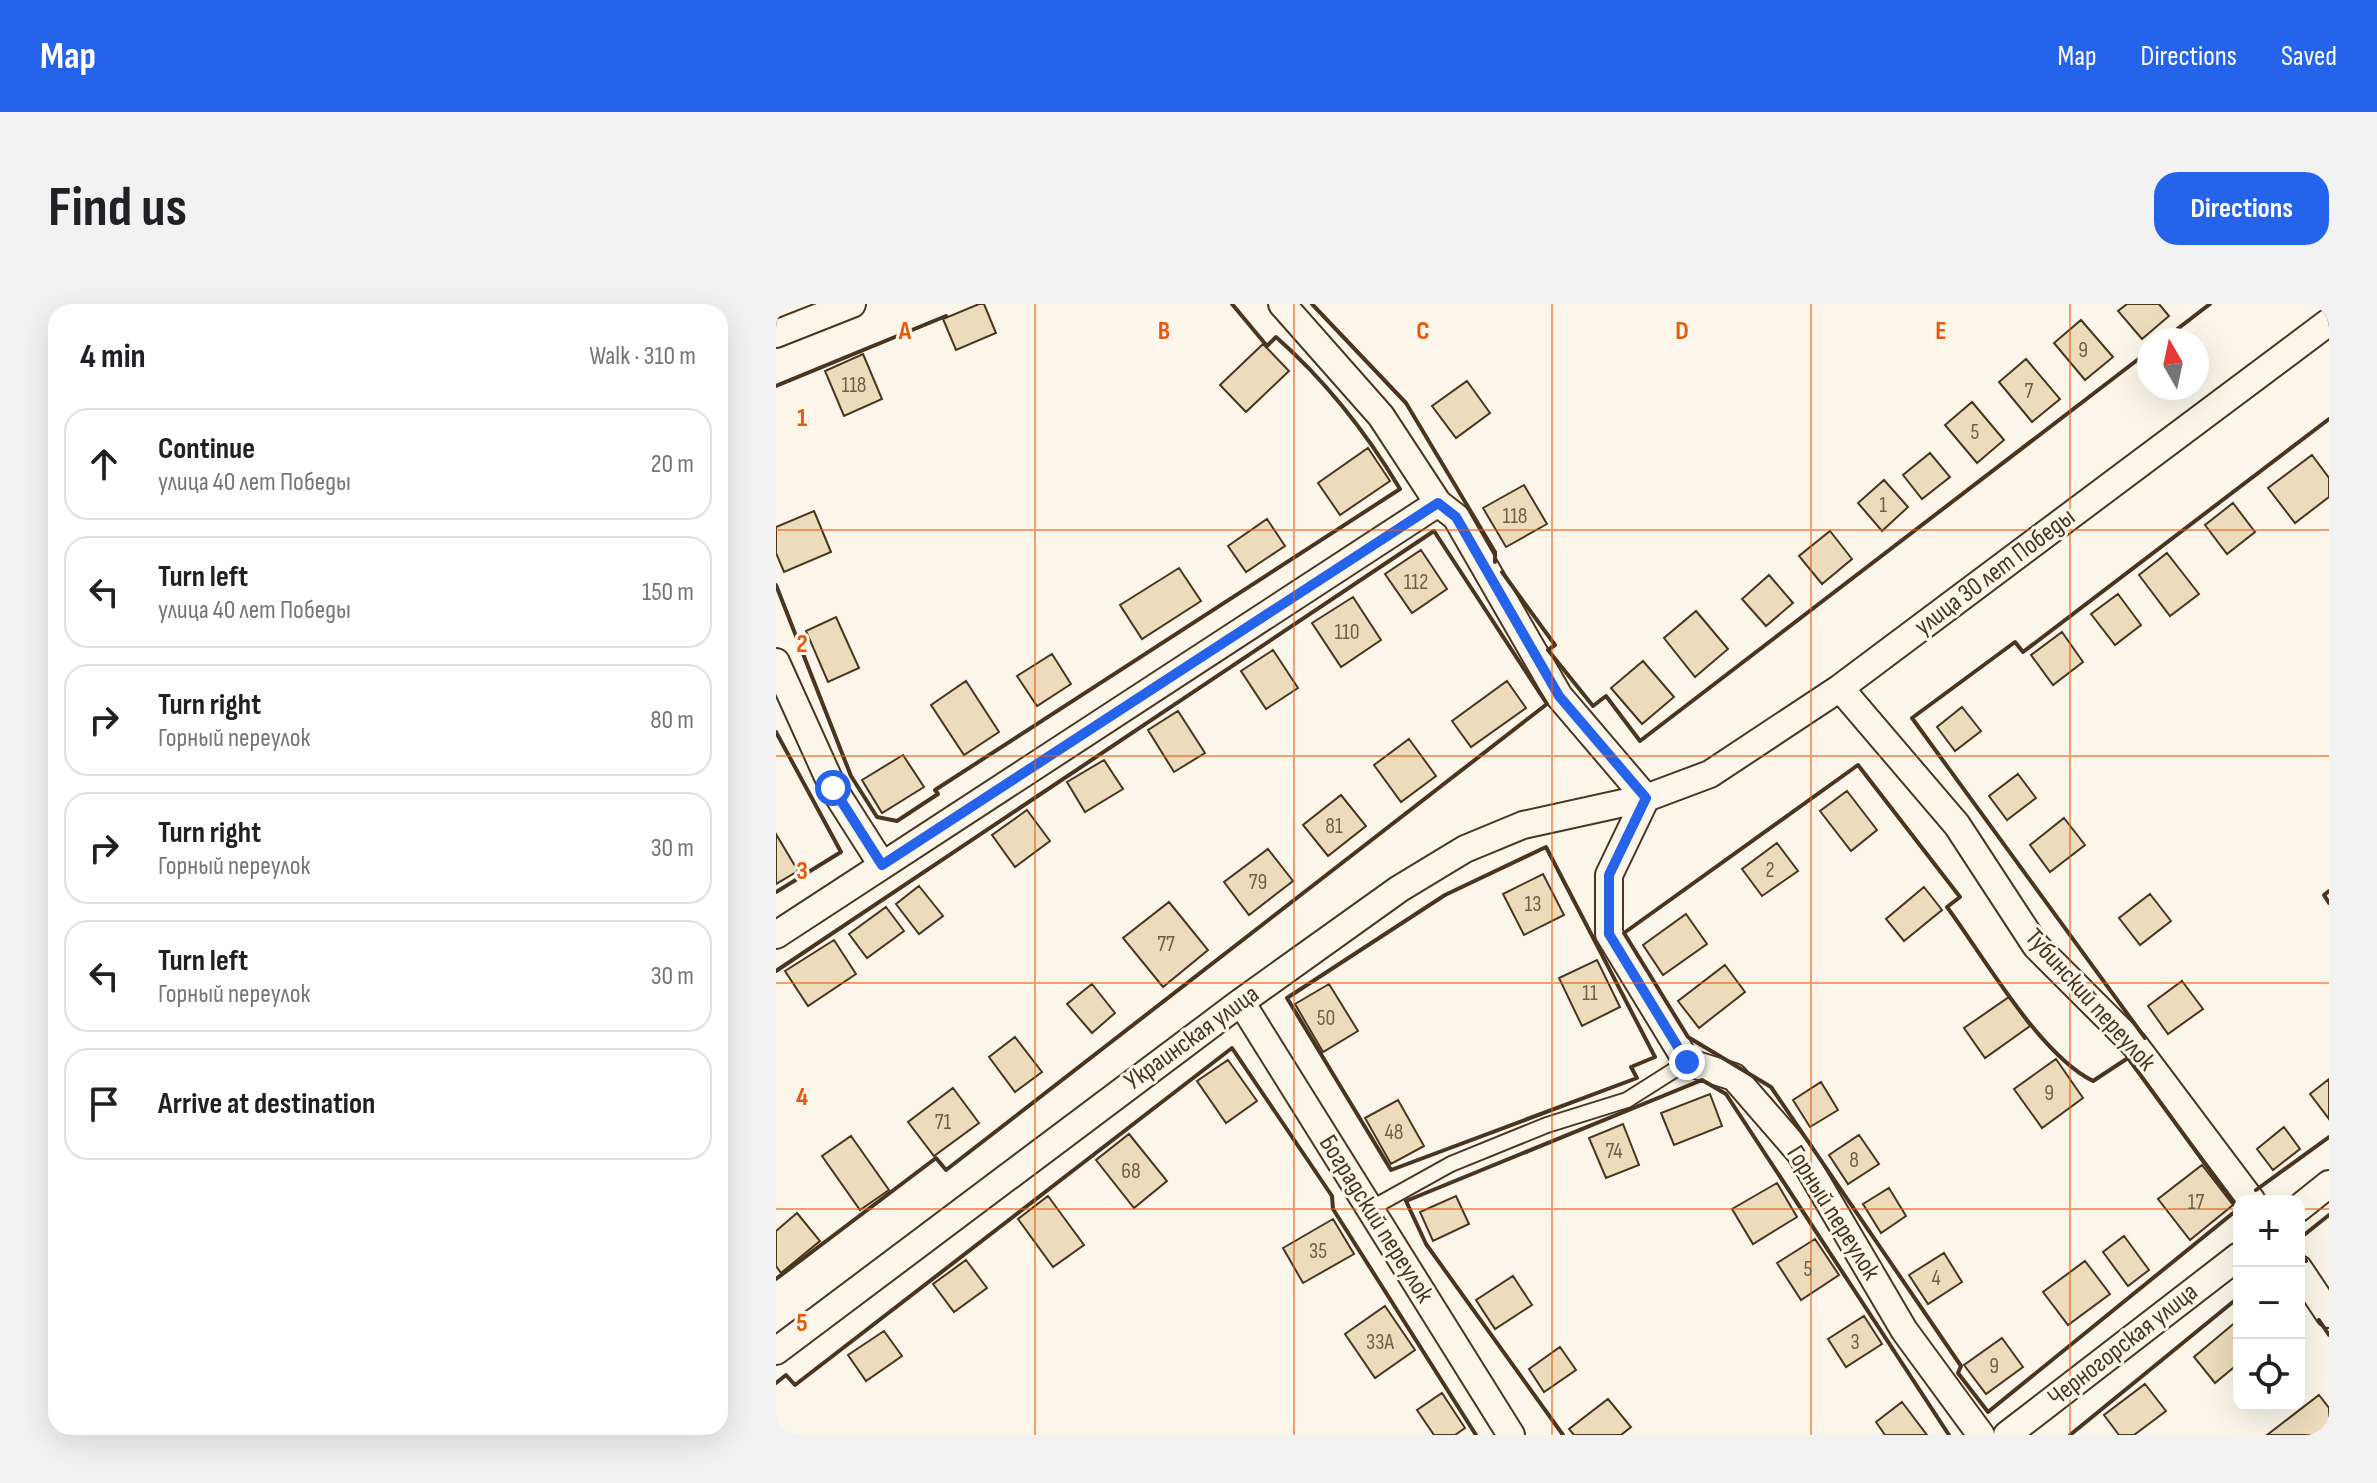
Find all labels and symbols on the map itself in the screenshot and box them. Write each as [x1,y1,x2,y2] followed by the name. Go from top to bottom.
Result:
[898,316,912,347] text: A
[1158,316,1170,347] text: B
[1416,316,1430,347] text: C
[1675,316,1689,347] text: D
[1935,316,1947,347] text: E
[2137,328,2209,400] north arrow
[2078,337,2088,364] house number: 9
[841,372,867,399] house number: 118
[2025,378,2034,405] house number: 7
[797,403,807,434] text: 1
[1971,419,1980,446] house number: 5
[1879,492,1887,519] house number: 1
[1909,502,2081,642] street label: улица 30 лет Победы
[1502,503,1528,530] house number: 118
[1404,569,1428,596] house number: 112
[1334,619,1360,646] house number: 110
[796,629,808,660] text: 2
[815,770,851,806] route start
[1325,813,1343,840] house number: 81
[796,856,808,887] text: 3
[1765,857,1775,884] house number: 2
[1249,869,1267,896] house number: 79
[1525,891,1541,918] house number: 13
[2018,923,2162,1077] street label: Тубинский переулок
[1157,931,1175,958] house number: 77
[1119,979,1265,1097] street label: Украинская улица
[1582,980,1598,1007] house number: 11
[1317,1005,1335,1032] house number: 50
[1669,1044,1705,1080] route end
[2044,1080,2054,1107] house number: 9
[796,1082,808,1113] text: 4
[935,1109,952,1136] house number: 71
[1385,1119,1403,1146] house number: 48
[1312,1129,1440,1309] street label: Боградский переулок
[1606,1138,1622,1165] house number: 74
[1779,1140,1887,1286] street label: Горный переулок
[1849,1147,1859,1174] house number: 8
[1121,1158,1141,1185] house number: 68
[2188,1189,2204,1216] house number: 17
[1309,1238,1327,1265] house number: 35
[1804,1256,1813,1283] house number: 5
[1931,1265,1941,1292] house number: 4
[2042,1277,2204,1413] street label: Черногорская улица
[796,1308,808,1339] text: 5
[1366,1329,1395,1356] house number: 33А
[1850,1329,1860,1356] house number: 3
[1989,1353,1999,1380] house number: 9

